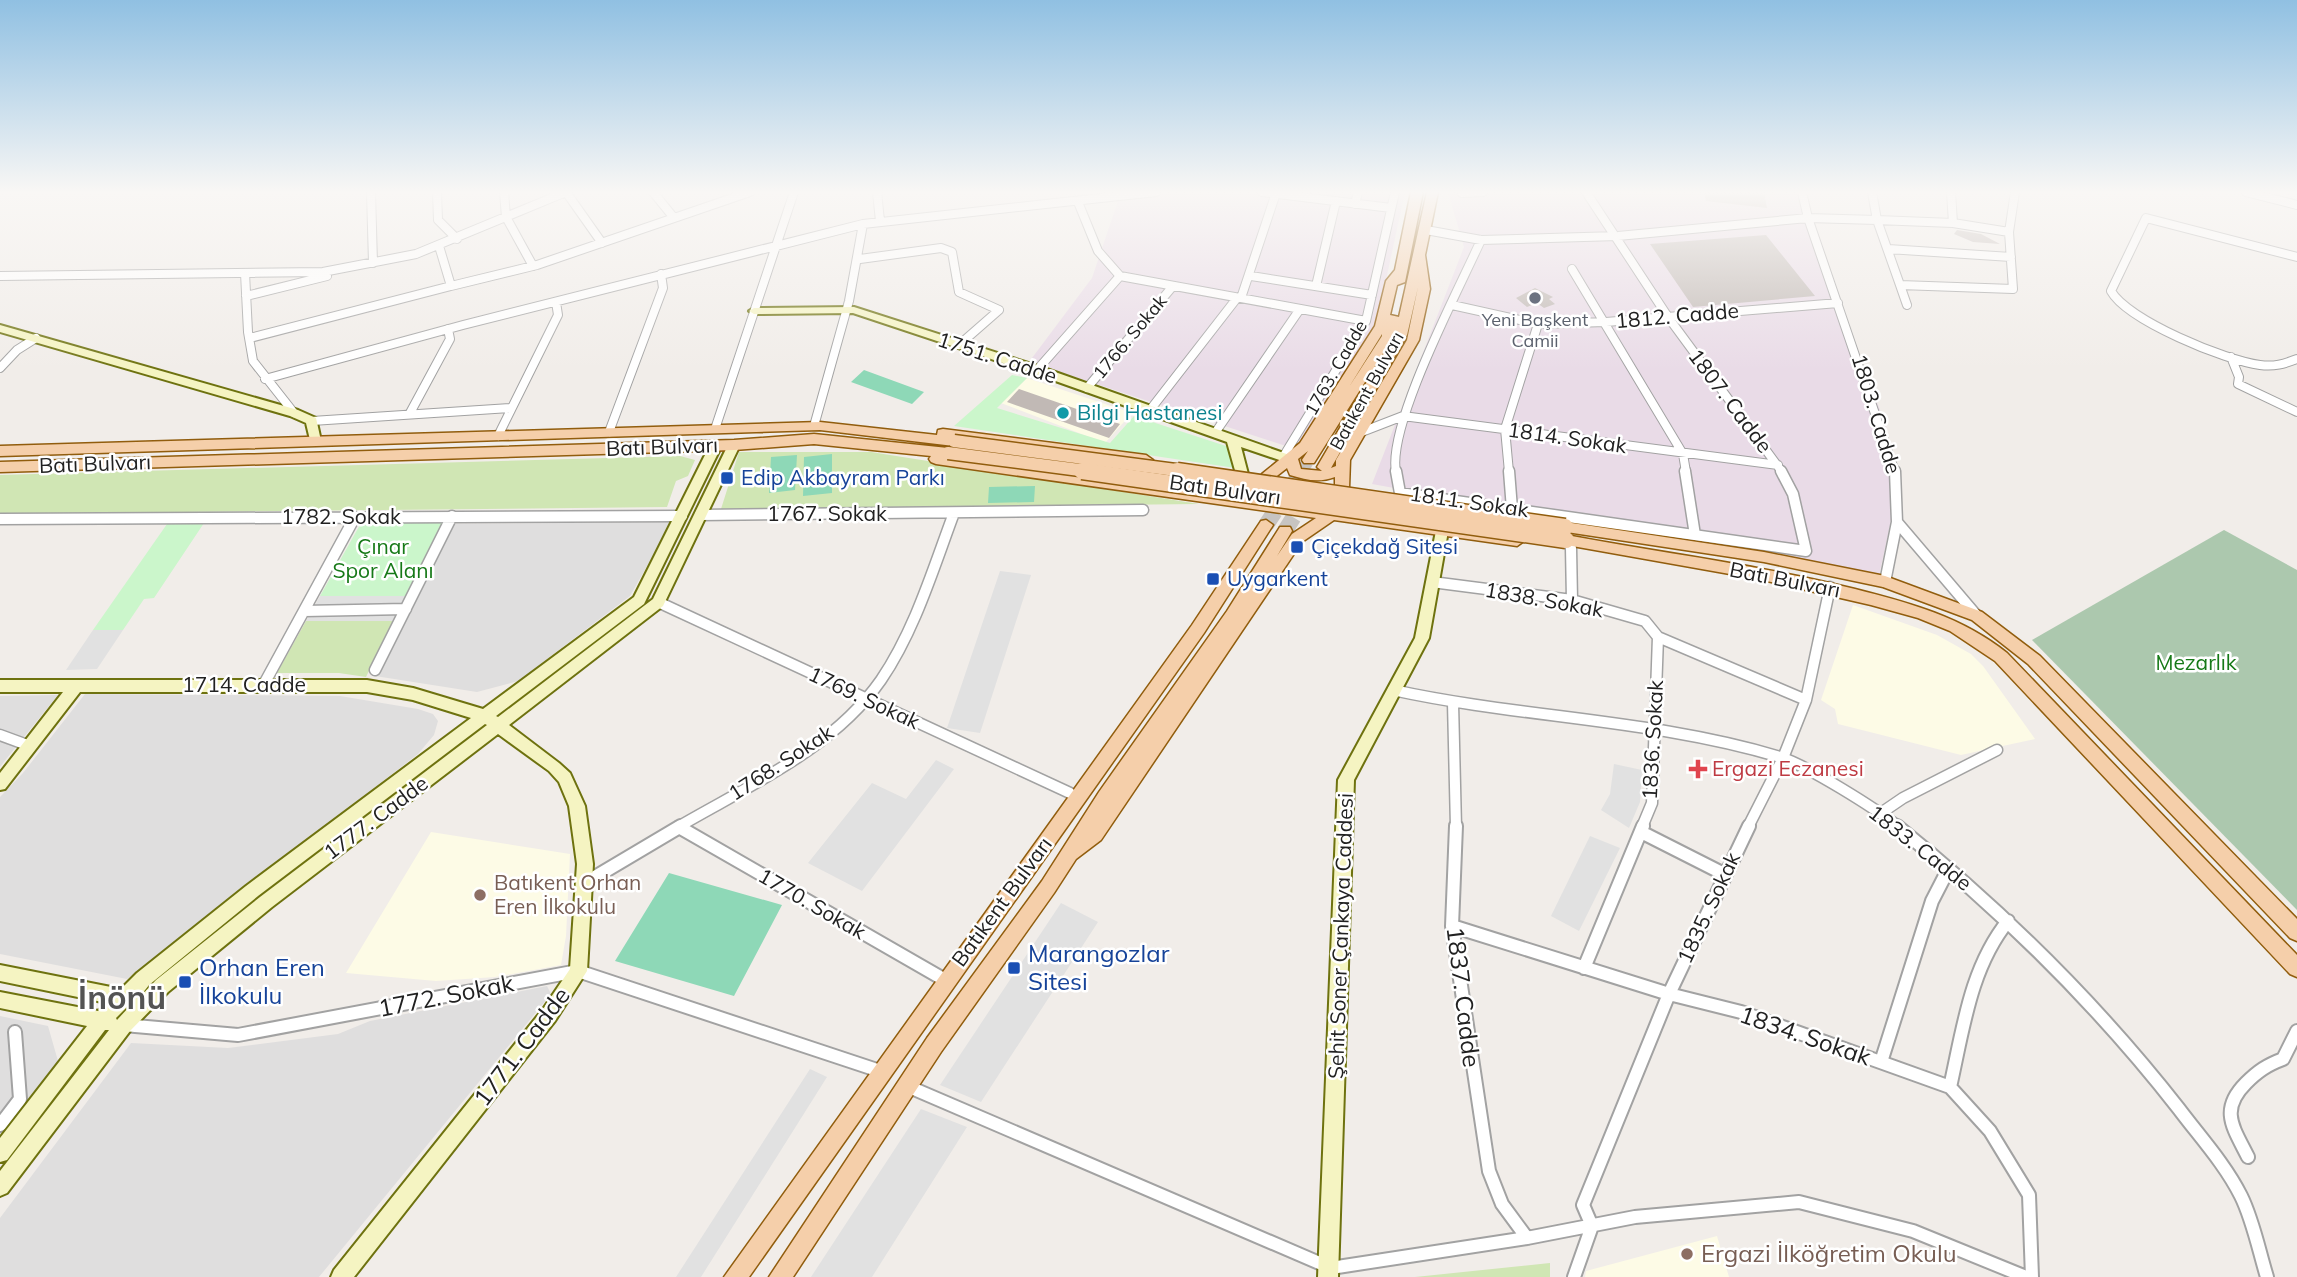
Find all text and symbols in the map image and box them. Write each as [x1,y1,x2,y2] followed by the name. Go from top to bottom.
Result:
[1088,289,1172,383] street label: 1766. Sokak
[1527,290,1543,306] marker: Yeni Başkent Camii
[1614,297,1740,333] street label: 1812. Cadde
[1481,308,1588,352] place label: Yeni Başkent Camii
[1299,316,1372,419] street label: 1763. Cadde
[934,326,1060,389] street label: 1751. Cadde
[1325,327,1409,454] street label: Batıkent Bulvarı
[1683,343,1778,458] street label: 1807. Cadde
[1846,351,1908,477] street label: 1803. Cadde
[1077,399,1223,425] place label: Bilgi Hastanesi
[1055,405,1071,421] marker: Bilgi Hastanesi
[1506,416,1628,458] street label: 1814. Sokak
[605,431,719,461] street label: Batı Bulvarı
[38,448,152,478] street label: Batı Bulvarı
[741,464,945,490] place label: Edip Akbayram Parkı
[1168,468,1283,510] street label: Batı Bulvarı
[719,470,735,486] marker: Edip Akbayram Parkı
[1408,480,1530,522] street label: 1811. Sokak
[767,500,887,526] street label: 1767. Sokak
[281,503,401,529] street label: 1782. Sokak
[332,533,434,583] park label: Çınar Spor Alanı
[1311,533,1458,559] place label: Çiçekdağ Sitesi
[1289,539,1305,555] marker: Çiçekdağ Sitesi
[1728,556,1843,602] street label: Batı Bulvarı
[1227,565,1328,591] place label: Uygarkent
[1205,571,1221,587] marker: Uygarkent
[1483,576,1606,622] street label: 1838. Sokak
[2155,649,2237,675] park label: Mezarlık
[805,660,924,734] street label: 1769. Sokak
[182,671,306,697] street label: 1714. Cadde
[1636,679,1668,800] street label: 1836. Sokak
[723,719,838,806] street label: 1768. Sokak
[1712,755,1864,781] place label: Ergazi Eczanesi
[1690,761,1706,777] marker: Ergazi Eczanesi
[318,770,433,865] street label: 1777. Cadde
[1322,792,1358,1080] street label: Şehit Soner Çankaya Caddesi
[1864,799,1977,896] street label: 1833. Cadde
[945,832,1057,971] street label: Batıkent Bulvarı
[1671,848,1745,967] street label: 1835. Sokak
[754,862,871,944] street label: 1770. Sokak
[494,869,641,919] place label: Batıkent Orhan Eren İlkokulu
[472,887,488,903] marker: Batıkent Orhan Eren İlkokulu
[1440,925,1488,1069] street label: 1837. Cadde
[1028,938,1170,996] place label: Marangozlar Sitesi
[199,952,325,1010] place label: Orhan Eren İlkokulu
[1006,960,1022,976] marker: Marangozlar Sitesi
[376,967,517,1023] street label: 1772. Sokak
[177,974,193,990] marker: Orhan Eren İlkokulu
[78,976,166,1017] district label: İnönü
[467,981,576,1112] street label: 1771. Cadde
[1736,999,1876,1072] street label: 1834. Sokak
[1701,1238,1956,1268] place label: Ergazi İlköğretim Okulu
[1679,1246,1695,1262] marker: Ergazi İlköğretim Okulu

